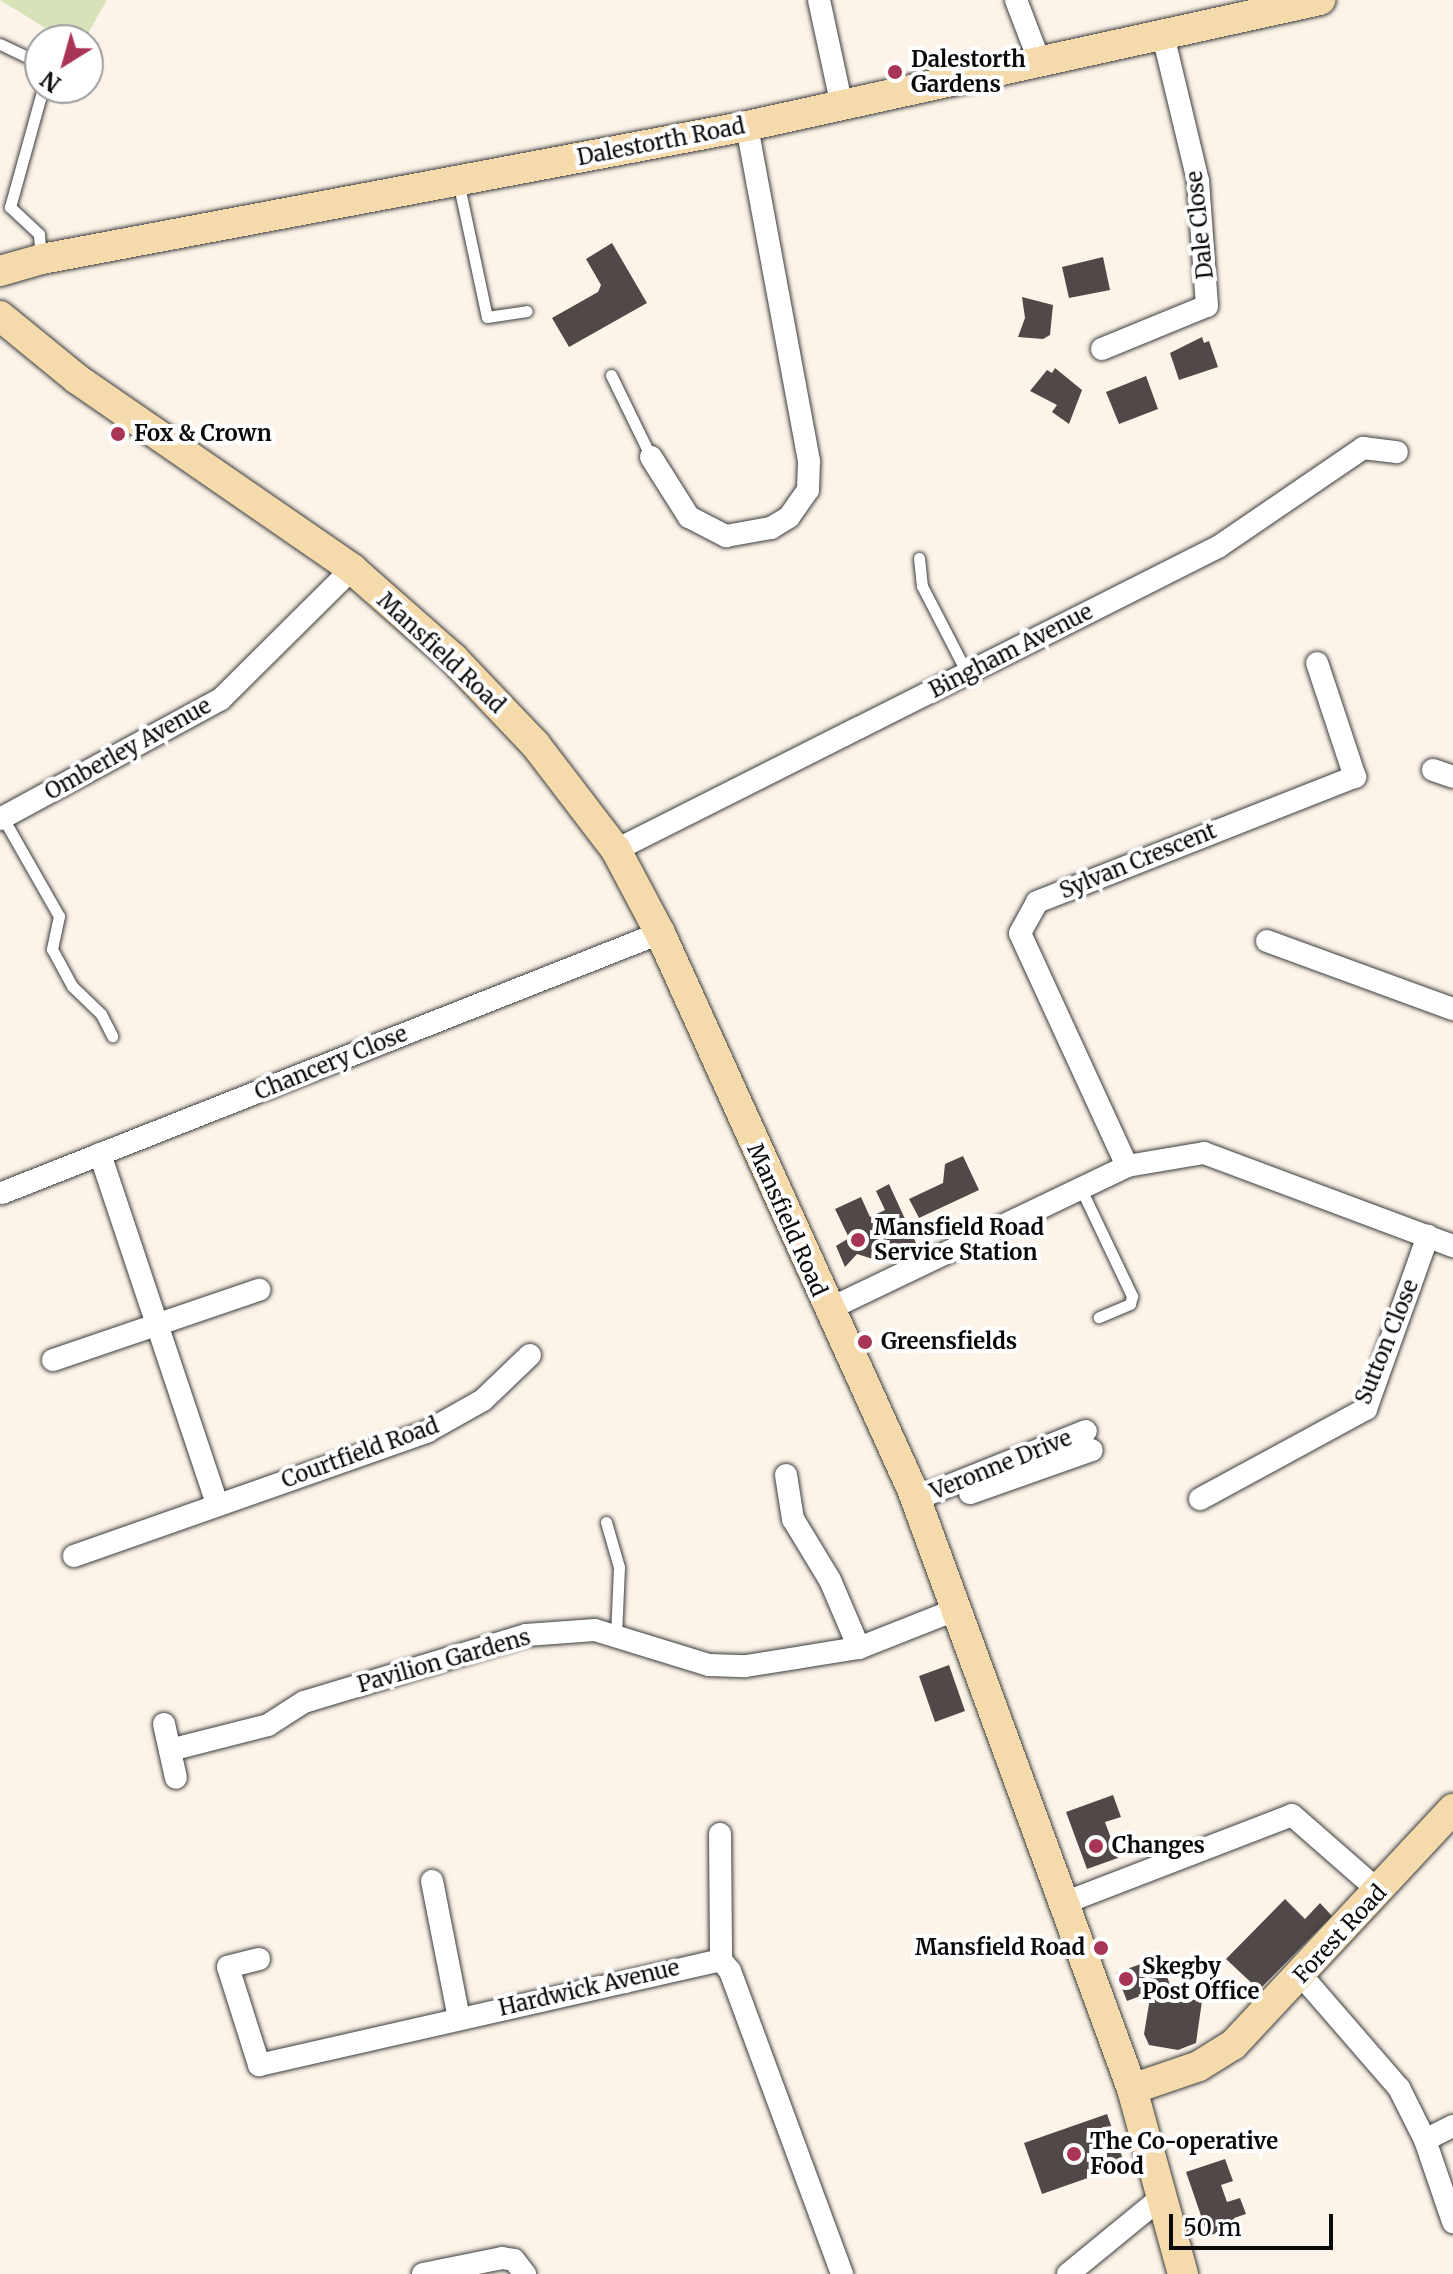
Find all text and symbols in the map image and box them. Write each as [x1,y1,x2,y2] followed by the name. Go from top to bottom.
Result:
[24,24,104,104] north arrow
[911,46,1026,98] place label: Dalestorth Gardens
[886,63,904,81] marker: Dalestorth Gardens
[35,65,66,98] text: N
[575,113,747,171] street label: Dalestorth Road
[1181,170,1219,280] street label: Dale Close
[134,421,272,447] place label: Fox & Crown
[109,425,127,443] marker: Fox & Crown
[372,587,510,719] street label: Mansfield Road
[925,598,1097,704] street label: Bingham Avenue
[40,692,216,806] street label: Omberley Avenue
[1056,818,1220,904] street label: Sylvan Crescent
[251,1020,411,1106] street label: Chancery Close
[741,1139,833,1301] street label: Mansfield Road
[874,1214,1044,1266] place label: Mansfield Road Service Station
[849,1231,867,1249] marker: Mansfield Road Service Station
[1350,1276,1424,1408] street label: Sutton Close
[881,1329,1017,1355] place label: Greensfields
[856,1333,874,1351] marker: Greensfields
[278,1412,442,1494] street label: Courtfield Road
[927,1425,1075,1505] street label: Veronne Drive
[355,1624,533,1698] street label: Pavilion Gardens
[1112,1833,1205,1859] place label: Changes
[1087,1837,1105,1855] marker: Changes
[1288,1880,1392,1988] street label: Forest Road
[915,1935,1085,1961] place label: Mansfield Road
[1092,1939,1110,1957] marker: Mansfield Road
[1142,1953,1259,2004] place label: Skegby Post Office
[496,1954,682,2022] street label: Hardwick Avenue
[1117,1970,1135,1988] marker: Skegby Post Office
[1090,2128,1278,2180] place label: The Co-operative Food
[1065,2145,1083,2163] marker: The Co-operative Food
[1173,2198,1337,2248] scale bar
[1183,2212,1242,2243] text: 50 m

